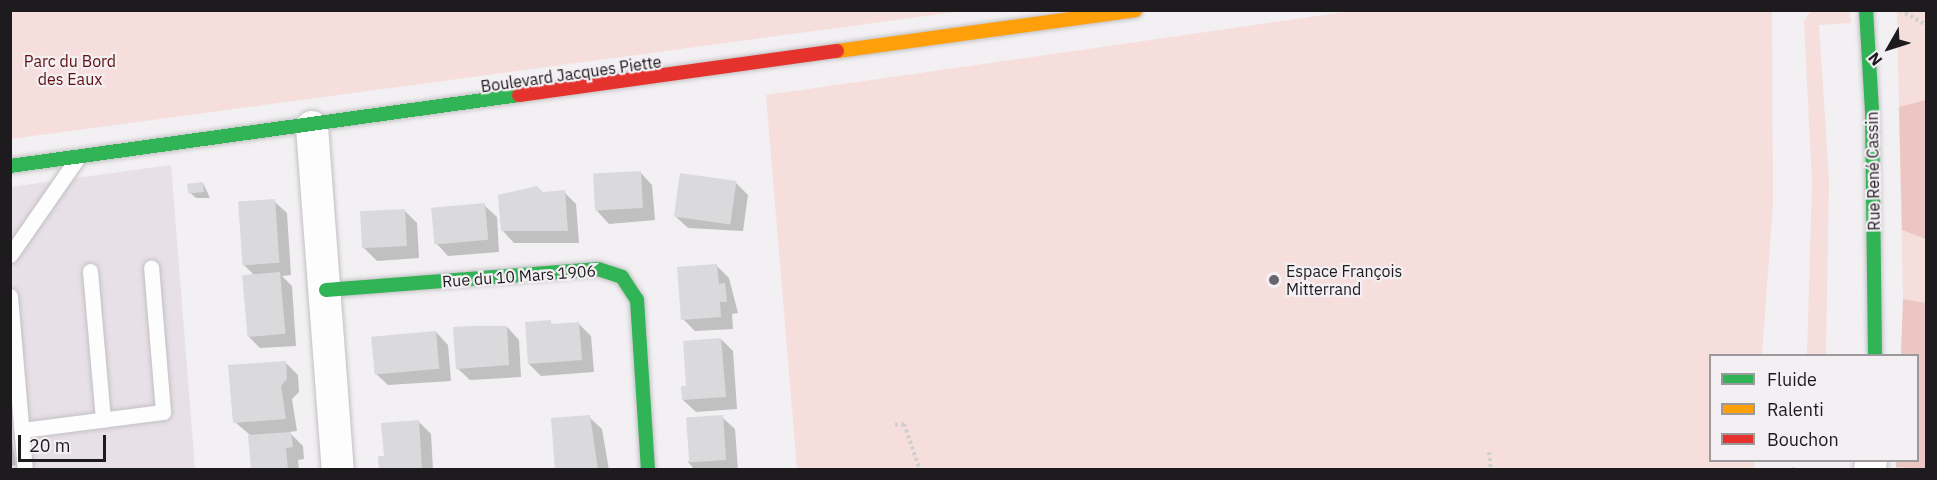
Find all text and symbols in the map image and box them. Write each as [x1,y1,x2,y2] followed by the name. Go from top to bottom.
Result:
[1859,18,1919,78] north arrow
[1864,49,1886,70] text: N
[24,51,116,89] park label: Parc du Bord des Eaux
[479,52,663,96] street label: Boulevard Jacques Piette
[1862,111,1884,231] street label: Rue René Cassin
[441,261,597,291] street label: Rue du 10 Mars 1906
[1286,261,1402,299] place label: Espace François Mitterrand
[1267,273,1281,287] marker: Espace François Mitterrand
[1709,354,1919,462] legend
[1767,368,1817,391] text: Fluide
[1767,398,1824,421] text: Ralenti
[21,423,110,461] scale bar
[1767,428,1839,451] text: Bouchon
[29,434,71,457] text: 20 m

